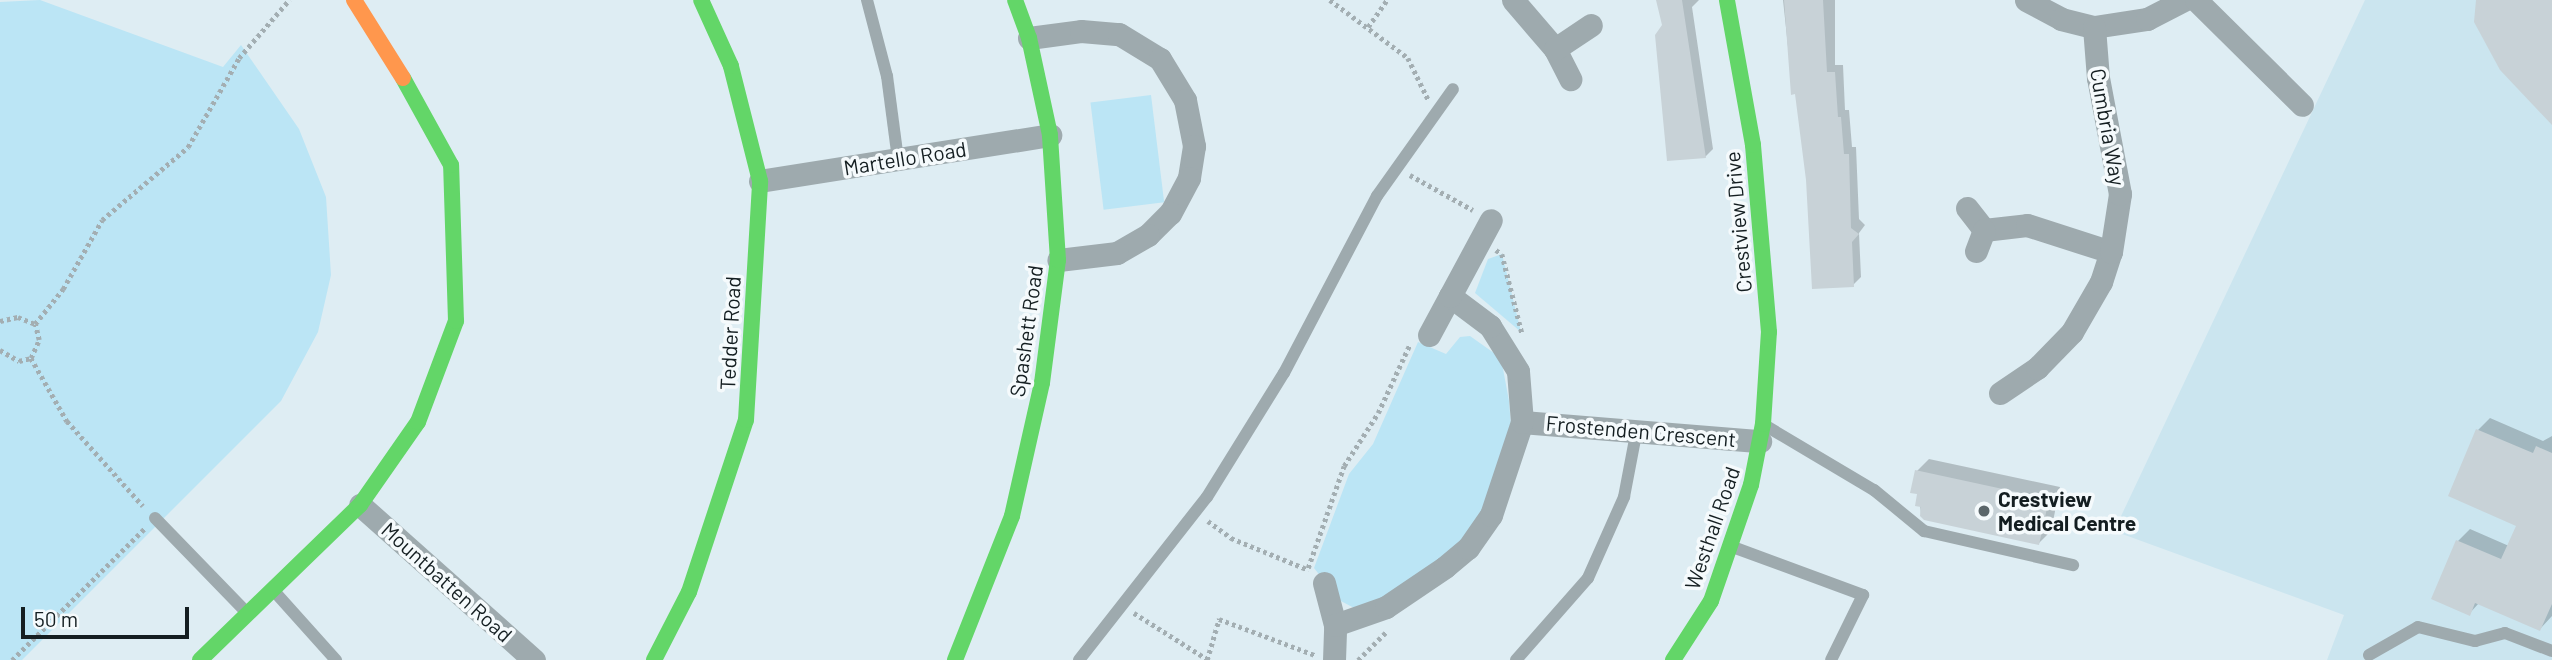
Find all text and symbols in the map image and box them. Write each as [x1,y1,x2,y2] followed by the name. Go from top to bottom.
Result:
[2085,66,2131,188] street label: Cumbria Way
[842,136,968,180] street label: Martello Road
[1719,150,1757,294] street label: Crestview Drive
[1004,263,1048,399] street label: Spashett Road
[714,275,746,391] street label: Tedder Road
[1545,410,1737,452] street label: Frostenden Crescent
[1679,463,1745,593] street label: Westhall Road
[1998,486,2136,536] place label: Crestview Medical Centre
[1976,503,1992,519] marker: Crestview Medical Centre
[377,517,517,647] street label: Mountbatten Road
[24,594,192,638] scale bar
[34,606,78,631] text: 50 m

